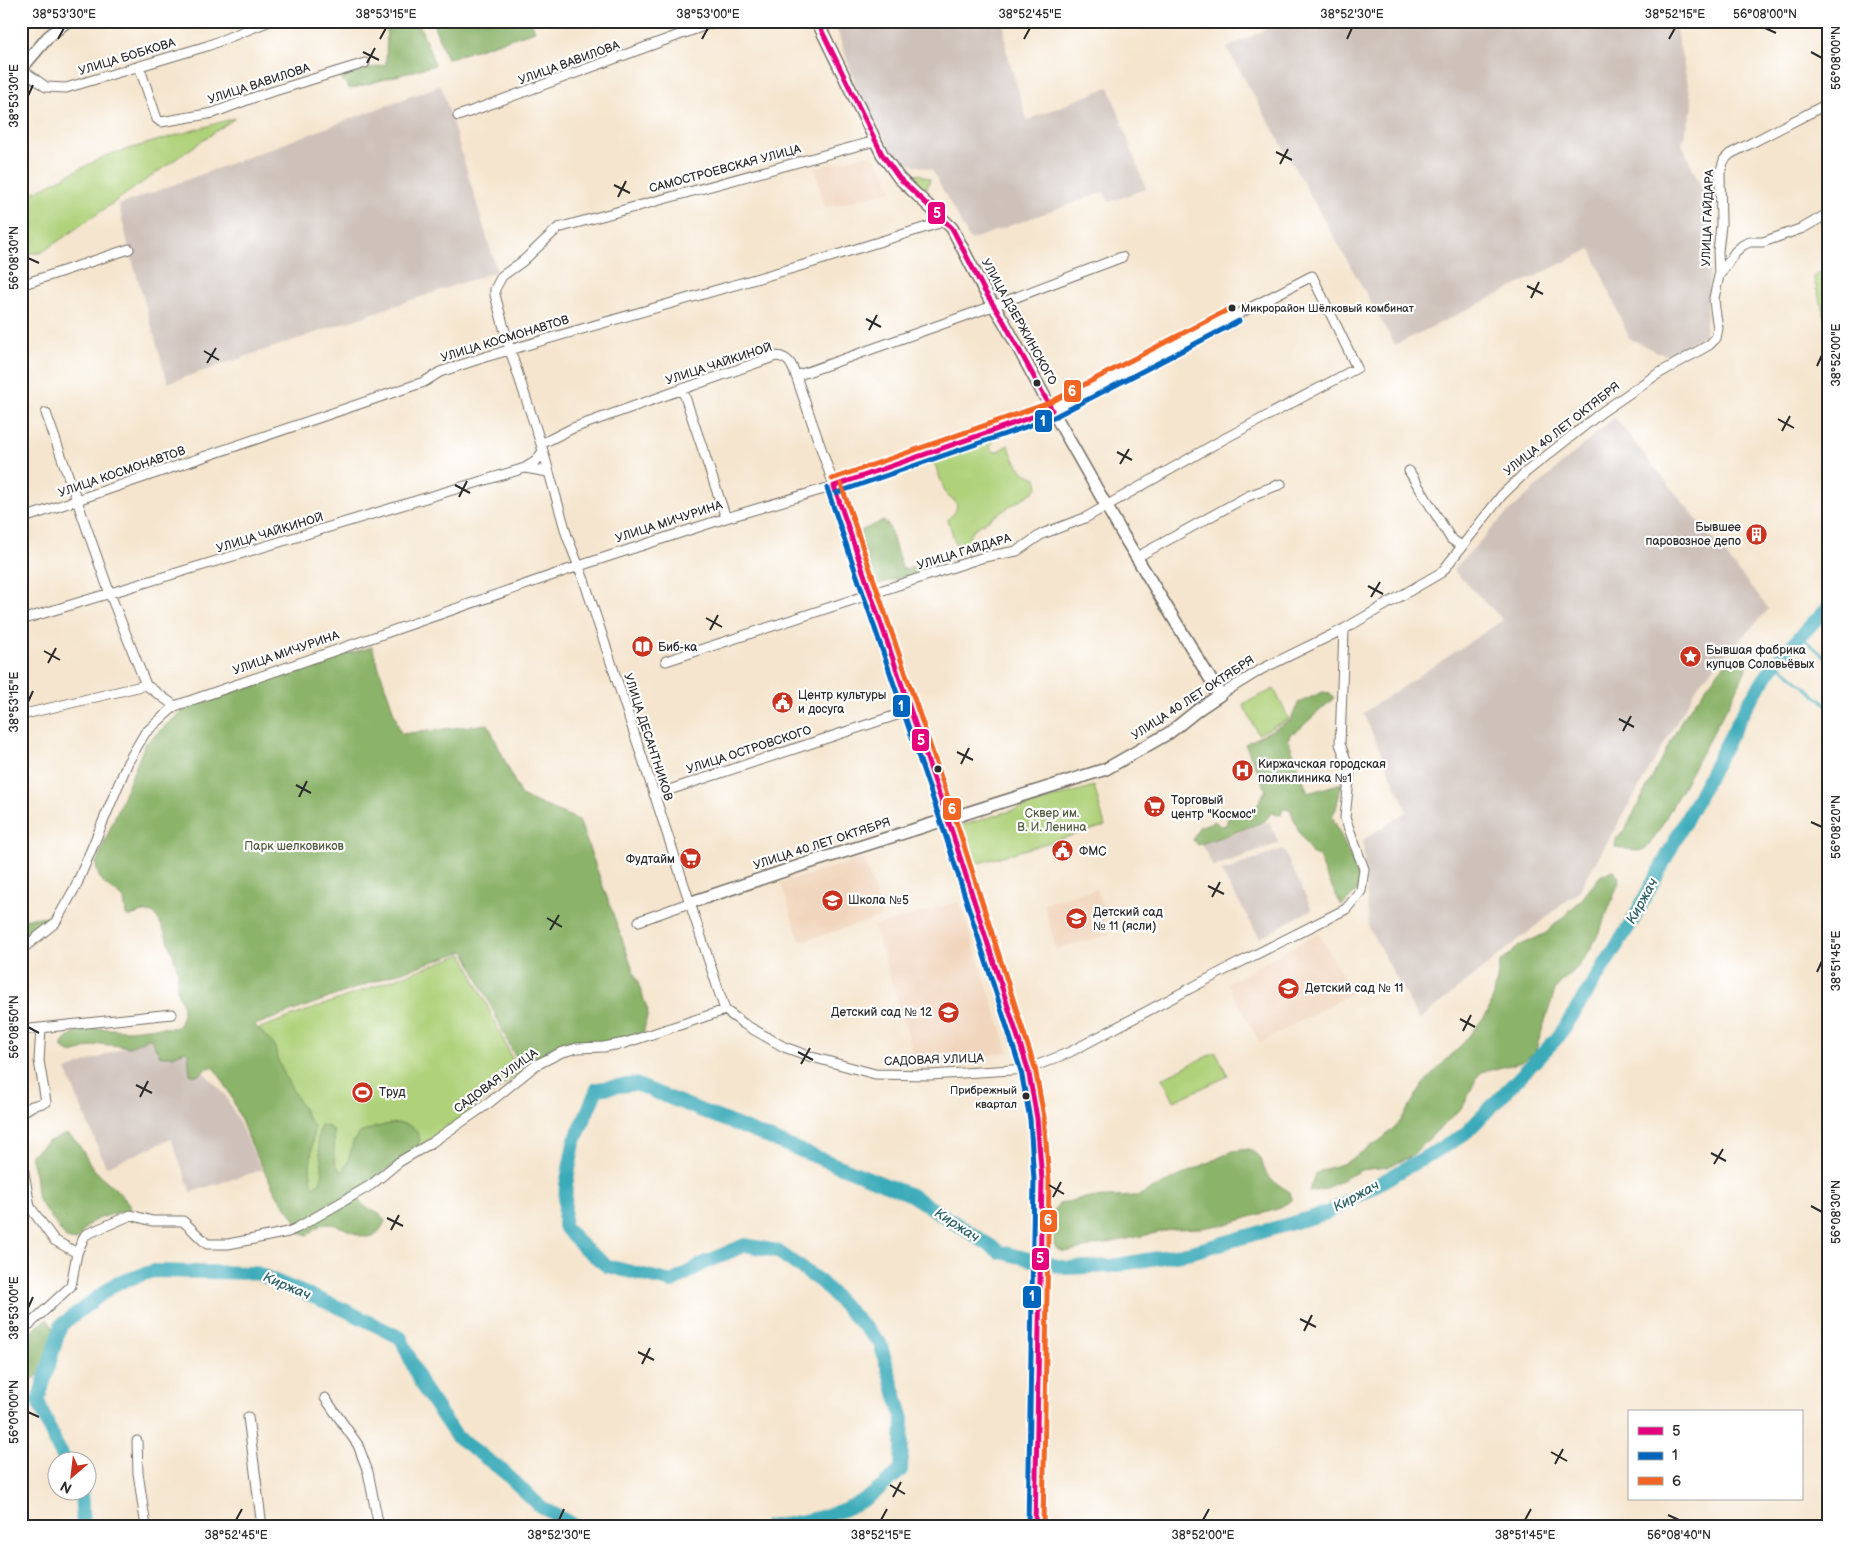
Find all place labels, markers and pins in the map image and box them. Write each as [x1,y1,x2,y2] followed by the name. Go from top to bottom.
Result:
[1241,302,1414,315] place label: Микрорайон Шёлковый комбинат
[1227,303,1237,313] marker: Микрорайон Шёлковый комбинат
[1032,378,1042,388] unlabelled marker
[1646,520,1741,549] place label: Бывшее паровозное депо
[1745,522,1769,546] building icon: Бывшее паровозное депо
[630,635,654,659] library icon: Биб-ка
[658,640,697,655] place label: Биб-ка
[1706,643,1815,672] place label: Бывшая фабрика купцов Соловьёвых
[1678,645,1702,669] place icon: Бывшая фабрика купцов Соловьёвых
[798,688,886,717] place label: Центр культуры и досуга
[770,690,794,714] public building icon: Центр культуры и досуга
[1258,757,1386,786] place label: Киржачская городская поликлиника №1
[1230,759,1254,783] hospital icon: Киржачская городская поликлиника №1
[933,764,943,774] unlabelled marker
[1171,793,1256,822] place label: Торговый центр "Космос"
[1143,795,1167,819] supermarket icon: Торговый центр "Космос"
[1051,839,1075,863] public building icon: ФМС
[1079,844,1106,859] place label: ФМС
[679,847,703,871] supermarket icon: Фудтайм
[626,852,675,867] place label: Фудтайм
[820,888,844,912] school or university icon: Школа №5
[848,893,909,908] place label: Школа №5
[1093,905,1164,934] place label: Детский сад № 11 (ясли)
[1065,907,1089,931] school or university icon: Детский сад № 11 (ясли)
[1277,976,1301,1000] school or university icon: Детский сад № 11
[1305,981,1404,996] place label: Детский сад № 11
[936,1000,960,1024] school or university icon: Детский сад № 12
[831,1005,932,1020] place label: Детский сад № 12
[351,1080,375,1104] sports icon: Труд
[950,1084,1017,1111] place label: Прибрежный квартал
[379,1085,406,1100] place label: Труд
[1021,1091,1031,1101] marker: Прибрежный квартал

